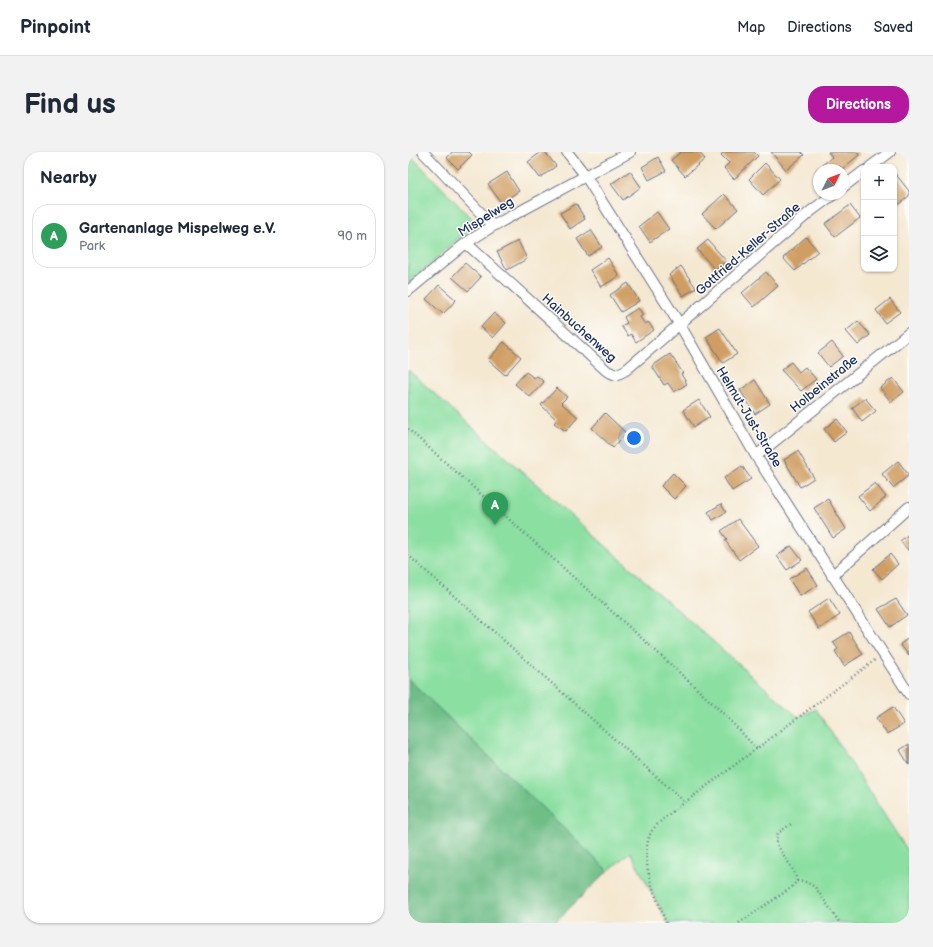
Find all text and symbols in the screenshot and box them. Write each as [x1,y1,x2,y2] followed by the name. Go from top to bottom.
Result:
[20,16,91,39] text: Pinpoint
[737,19,765,36] text: Map
[787,19,852,36] text: Directions
[874,19,913,36] text: Saved
[808,86,909,123] button: Directions
[24,88,116,121] text: Find us
[813,164,849,200] north arrow
[861,164,897,272] map controls
[861,164,897,200] button: +
[40,168,97,188] text: Nearby
[455,194,517,240] street label: Mispelweg
[692,199,804,299] street label: Gottfried-Keller-Straße
[861,200,897,236] button: −
[79,219,276,238] text: Gartenanlage Mispelweg e.V.
[50,228,58,244] text: A
[338,228,367,244] text: 90 m
[861,236,897,272] button: layers
[79,238,105,254] text: Park
[538,290,620,366] street label: Hainbuchenweg
[787,352,861,416] street label: Holbeinstraße
[713,364,786,470] street label: Helmut-Just-Straße
[624,428,644,448] your location
[482,492,508,525] pin: A

